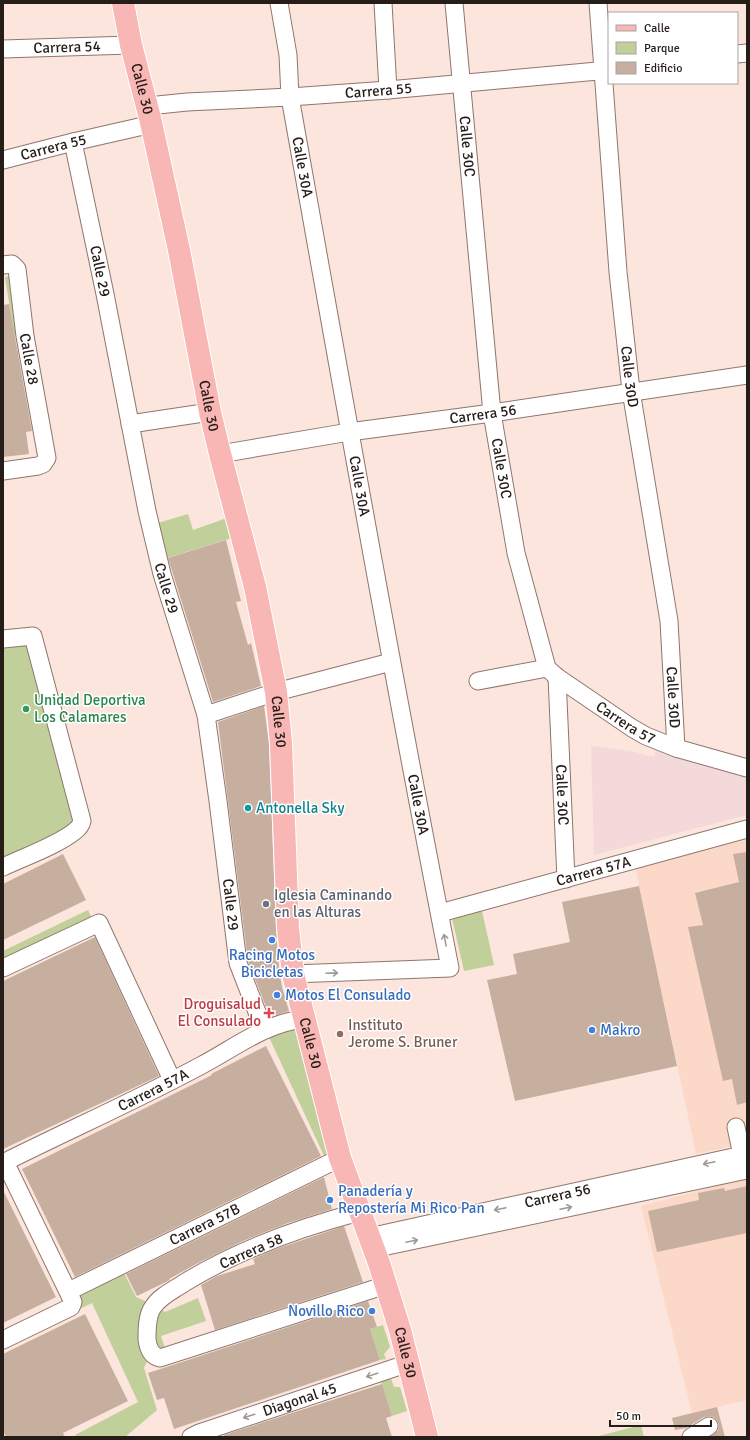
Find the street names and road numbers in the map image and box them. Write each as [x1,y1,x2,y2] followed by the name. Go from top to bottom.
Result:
[33,37,101,57] street label: Carrera 54
[127,61,158,116] street label: Calle 30
[344,79,413,102] street label: Carrera 55
[456,115,479,178] street label: Calle 30C
[18,130,88,164] street label: Carrera 55
[288,135,317,199] street label: Calle 30A
[86,244,114,299] street label: Calle 29
[16,332,43,386] street label: Calle 28
[617,345,643,409] street label: Calle 30D
[195,379,223,433] street label: Calle 30
[448,400,518,428] street label: Carrera 56
[487,437,516,500] street label: Calle 30C
[345,454,374,518] street label: Calle 30A
[151,561,183,616] street label: Calle 29
[663,666,684,729] street label: Calle 30D
[267,695,290,748] street label: Calle 30
[592,697,658,748] street label: Carrera 57
[552,764,573,826] street label: Calle 30C
[404,773,433,836] street label: Calle 30A
[554,852,633,890] street label: Carrera 57A
[219,878,243,932] street label: Calle 29
[295,1016,326,1071] street label: Calle 30
[115,1065,192,1115] street label: Carrera 57A
[523,1180,592,1212] street label: Carrera 56
[166,1200,243,1249] street label: Carrera 57B
[217,1229,285,1273] street label: Carrera 58
[391,1325,421,1380] street label: Calle 30
[260,1379,339,1420] street label: Diagonal 45

